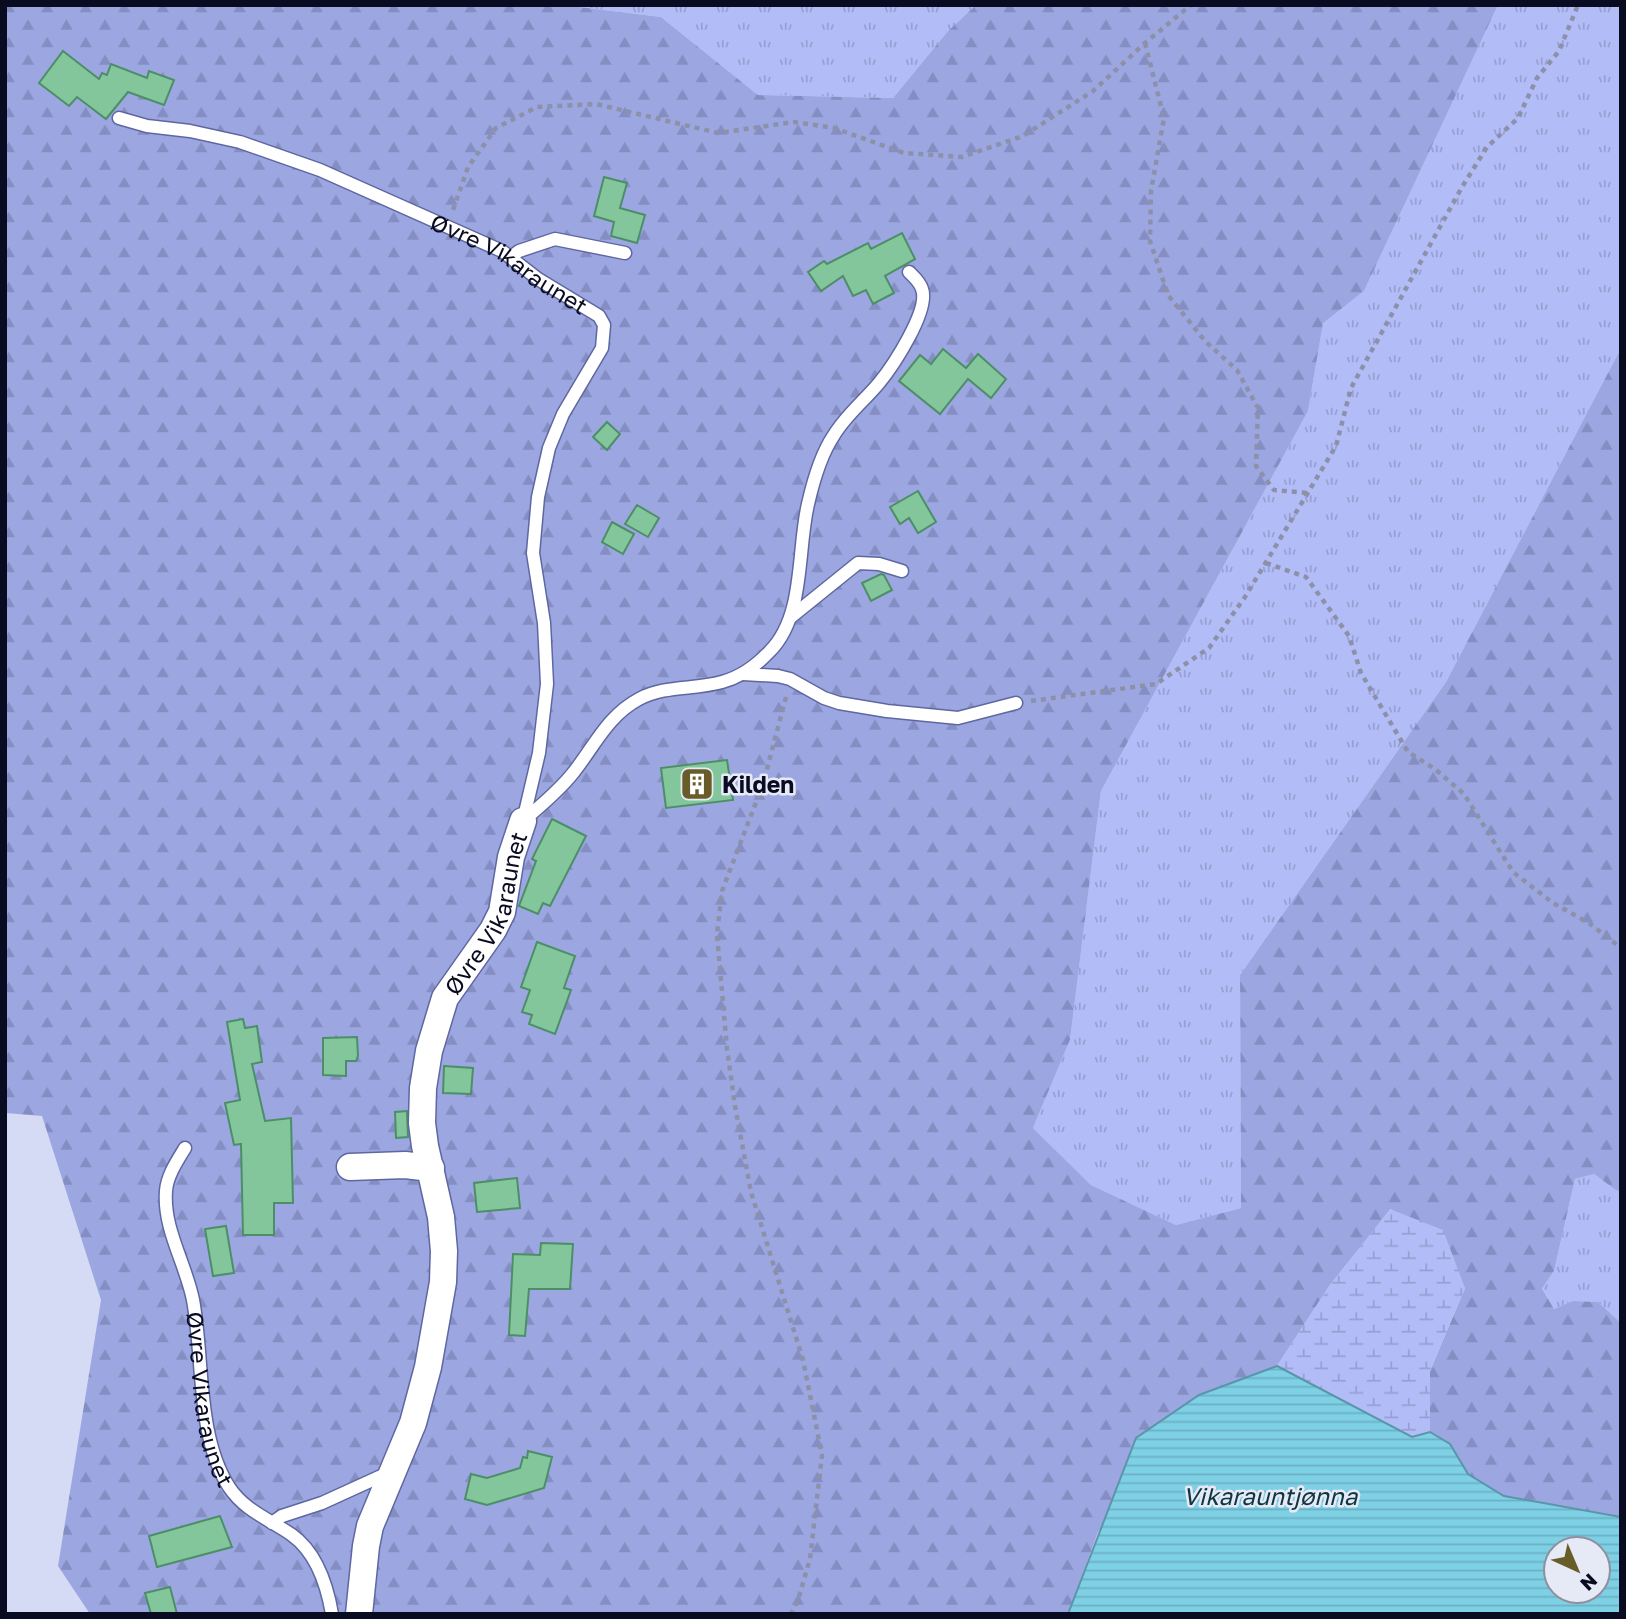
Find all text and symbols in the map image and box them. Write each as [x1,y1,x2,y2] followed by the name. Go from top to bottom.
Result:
[427,207,593,320] street label: Øvre Vikaraunet
[678,765,716,803] building icon: Kilden
[722,770,794,798] place label: Kilden
[438,828,533,1000] street label: Øvre Vikaraunet
[181,1310,240,1491] street label: Øvre Vikaraunet
[1183,1481,1359,1511] water label: Vikarauntjønna
[1542,1535,1612,1605] north arrow
[1576,1569,1602,1596] text: N

